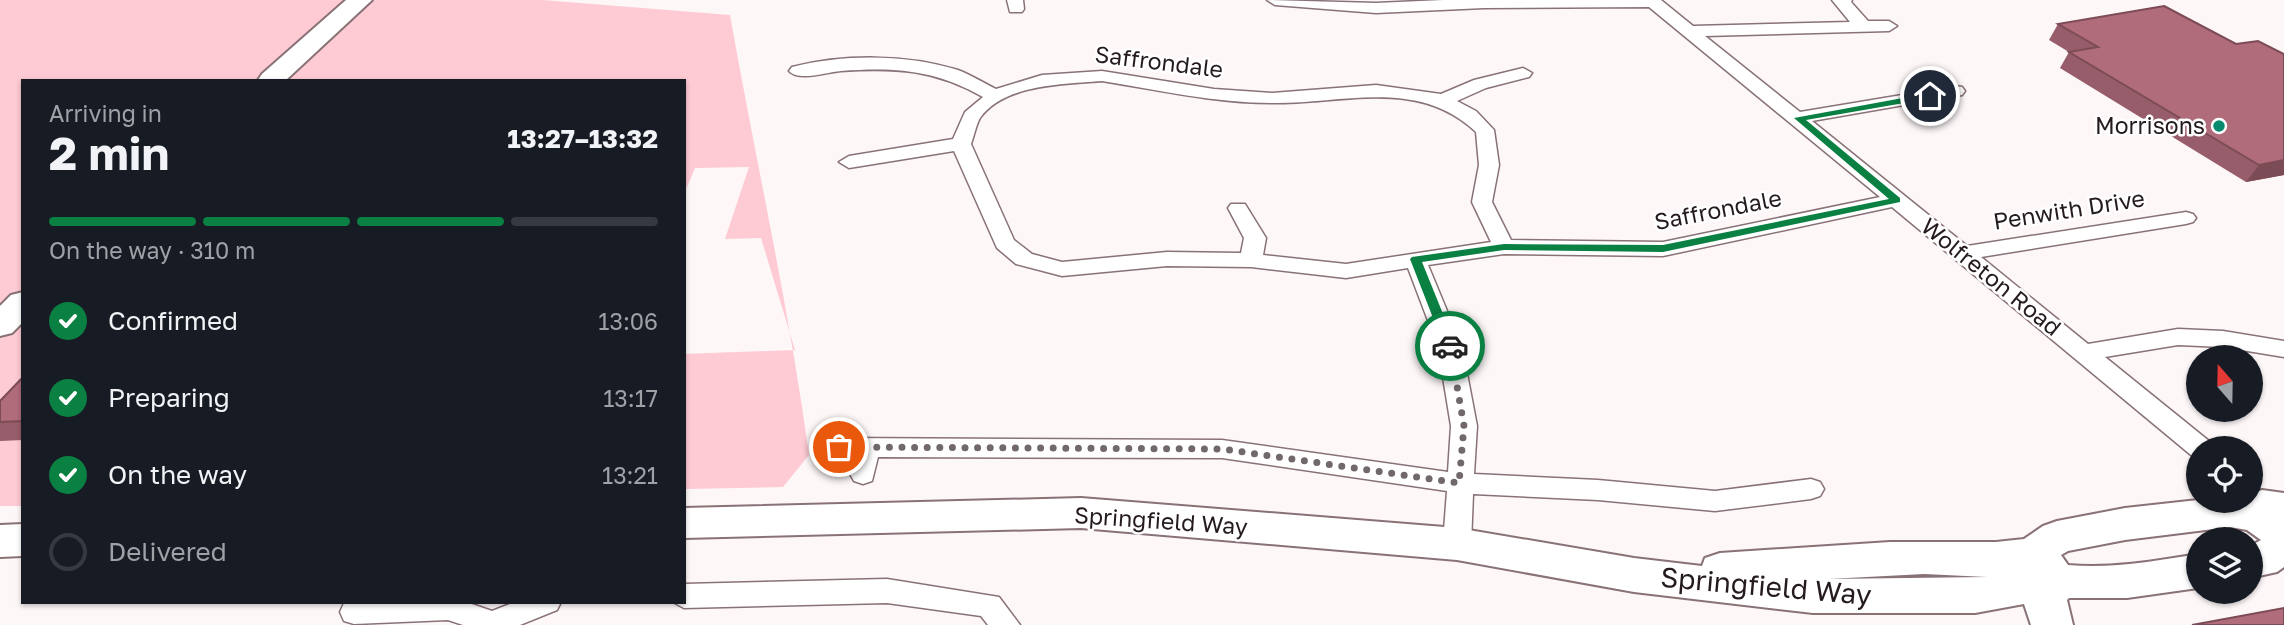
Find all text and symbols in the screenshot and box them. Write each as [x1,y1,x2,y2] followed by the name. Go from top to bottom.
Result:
[1093,39,1225,83] street label: Saffrondale
[1900,66,1960,126] pin
[1911,77,1949,115] icon: home
[49,99,162,127] text: Arriving in
[2095,111,2205,139] place label: Morrisons
[2211,118,2227,134] marker: Morrisons
[507,123,658,154] text: 13:27–13:32
[49,125,169,180] text: 2 min
[1652,183,1784,235] street label: Saffrondale
[1991,183,2147,235] street label: Penwith Drive
[1916,211,2067,341] street label: Wolfreton Road
[49,236,255,264] text: On the way · 310 m
[49,302,87,340] icon: check
[108,305,238,336] text: Confirmed
[598,307,658,335] text: 13:06
[1415,311,1485,381] courier
[1431,327,1469,365] icon: car
[2186,345,2263,422] north arrow
[2186,345,2263,604] map controls
[49,379,87,417] icon: check
[108,382,230,413] text: Preparing
[603,384,658,412] text: 13:17
[809,417,869,477] pin
[820,428,858,466] icon: bag
[2186,436,2263,513] button: locate
[49,456,87,494] icon: check
[108,459,247,490] text: On the way
[602,461,658,489] text: 13:21
[1073,500,1249,540] street label: Springfield Way
[2186,527,2263,604] button: layers
[108,536,227,567] text: Delivered
[1659,560,1873,611] street label: Springfield Way

